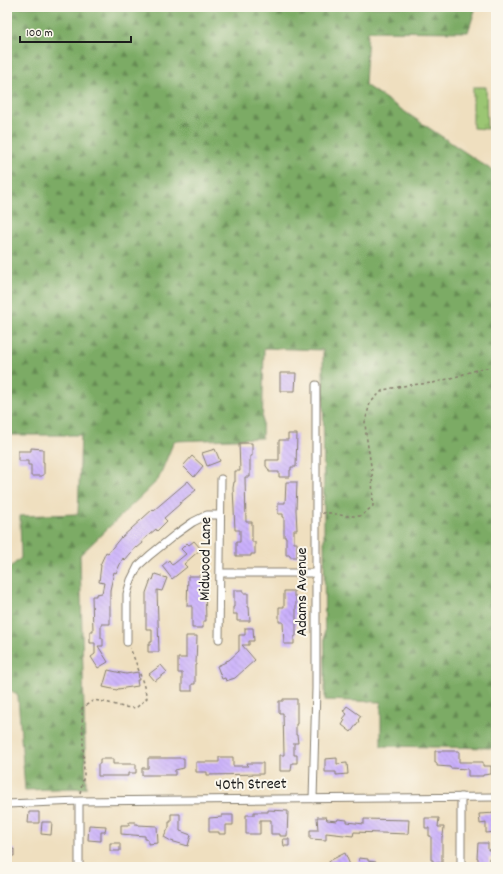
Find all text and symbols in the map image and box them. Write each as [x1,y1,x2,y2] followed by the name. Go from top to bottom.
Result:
[20,18,131,44] scale bar
[26,25,53,42] text: 100 m
[194,517,218,601] street label: Midwood Lane
[291,548,314,636] street label: Adams Avenue
[215,773,287,797] street label: 40th Street

